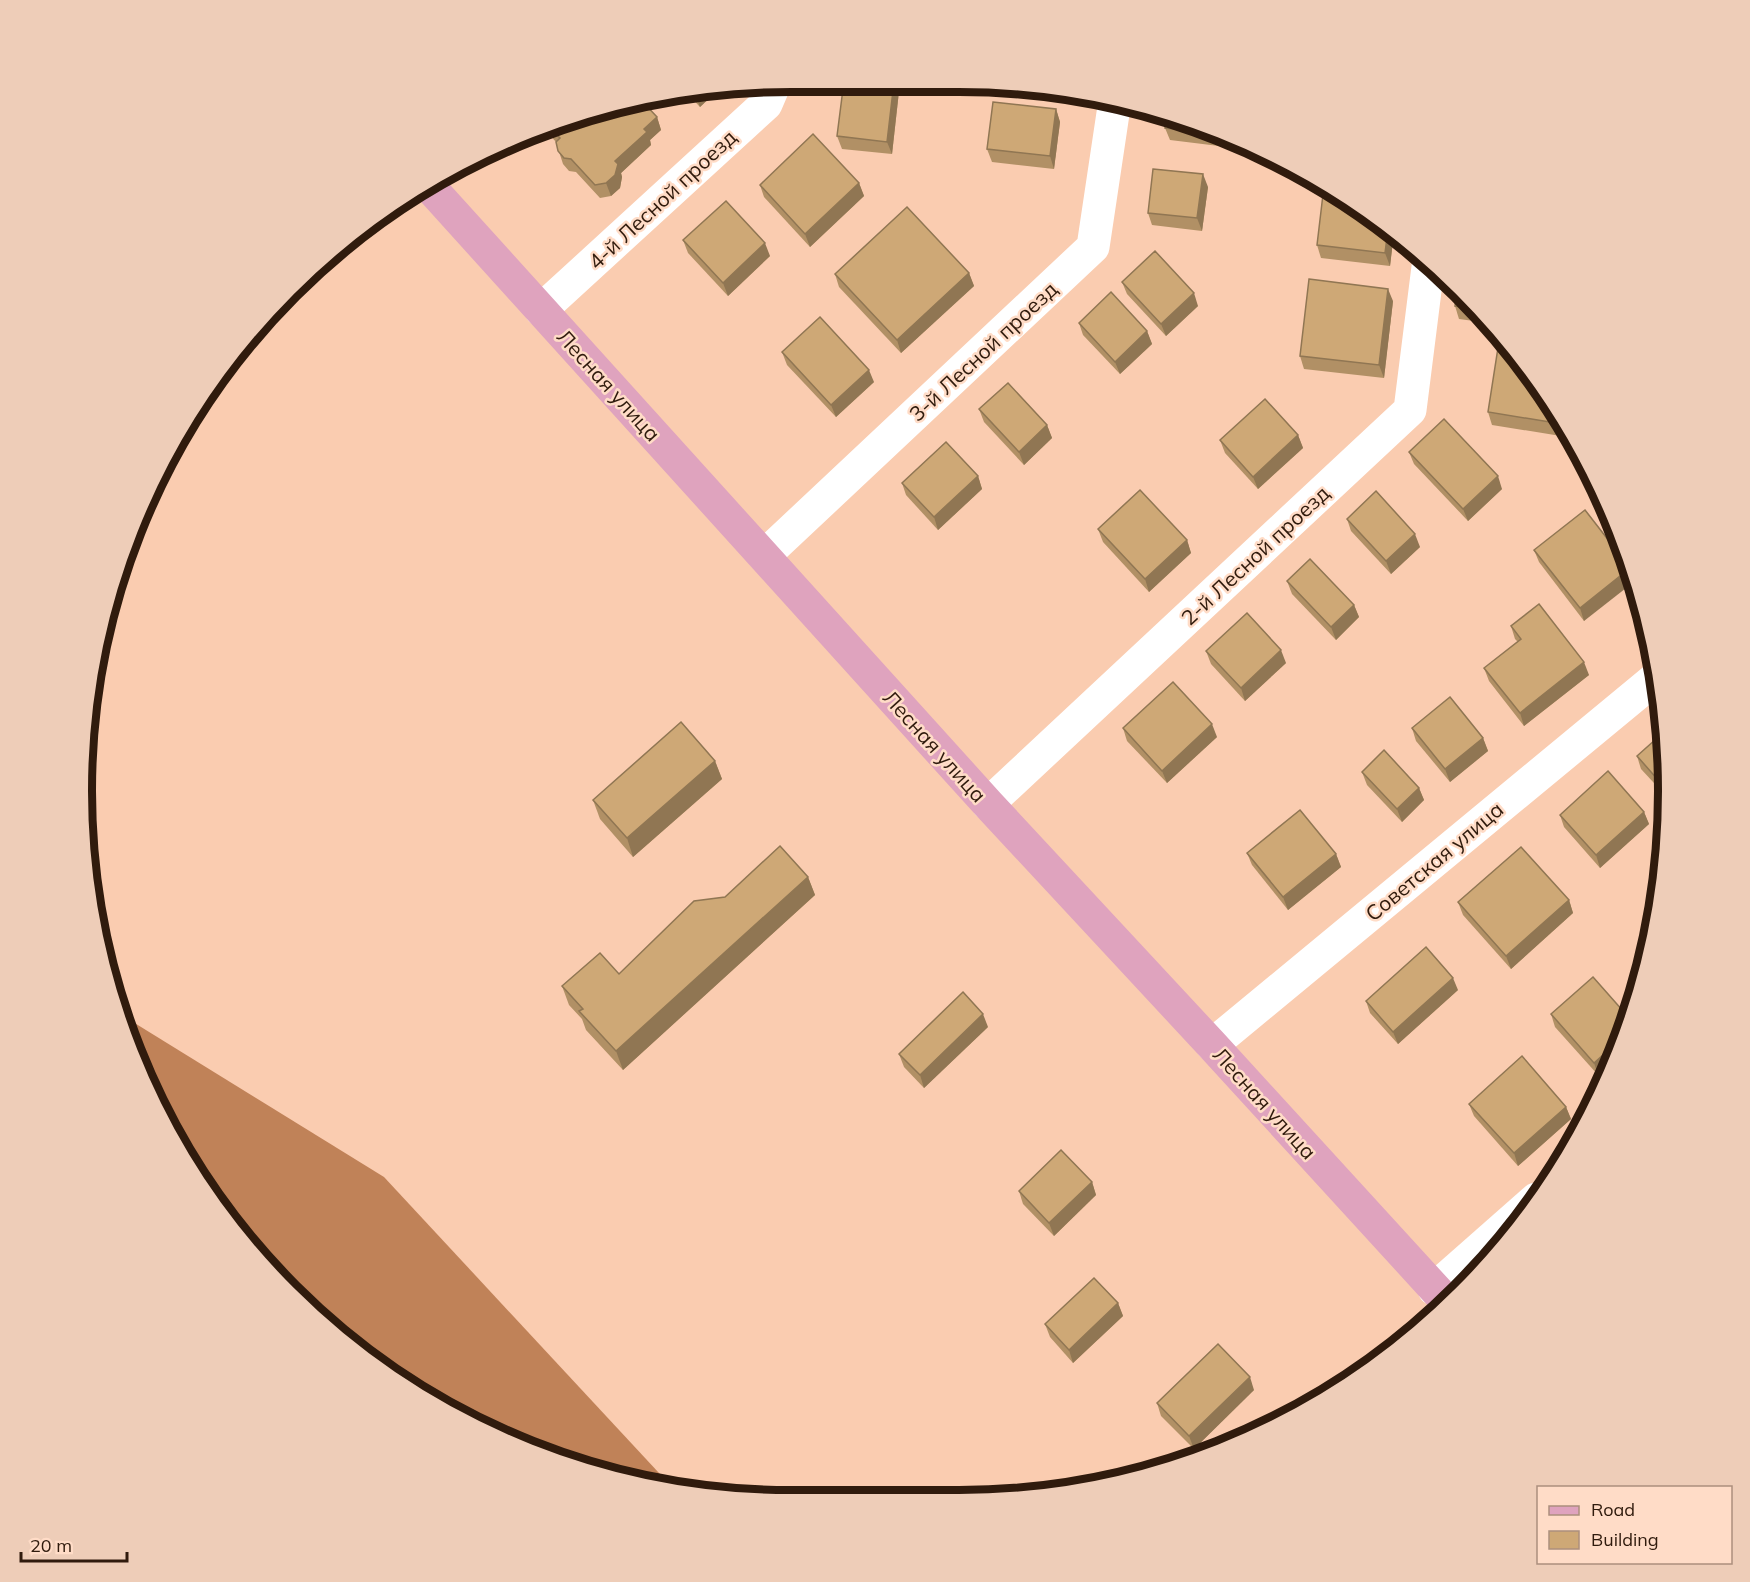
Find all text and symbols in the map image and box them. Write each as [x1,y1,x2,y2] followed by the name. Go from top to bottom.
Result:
[582,123,742,274] street label: 4-й Лесной проезд
[903,275,1063,426] street label: 3-й Лесной проезд
[552,324,666,446] street label: Лесная улица
[1175,479,1335,630] street label: 2-й Лесной проезд
[878,685,992,807] street label: Лесная улица
[1360,796,1508,926] street label: Советская улица
[1208,1042,1322,1164] street label: Лесная улица
[1537,1486,1732,1564] legend
[1591,1498,1635,1521] text: Road
[21,1525,128,1563] scale bar
[1591,1528,1659,1551] text: Building
[30,1534,72,1557] text: 20 m

